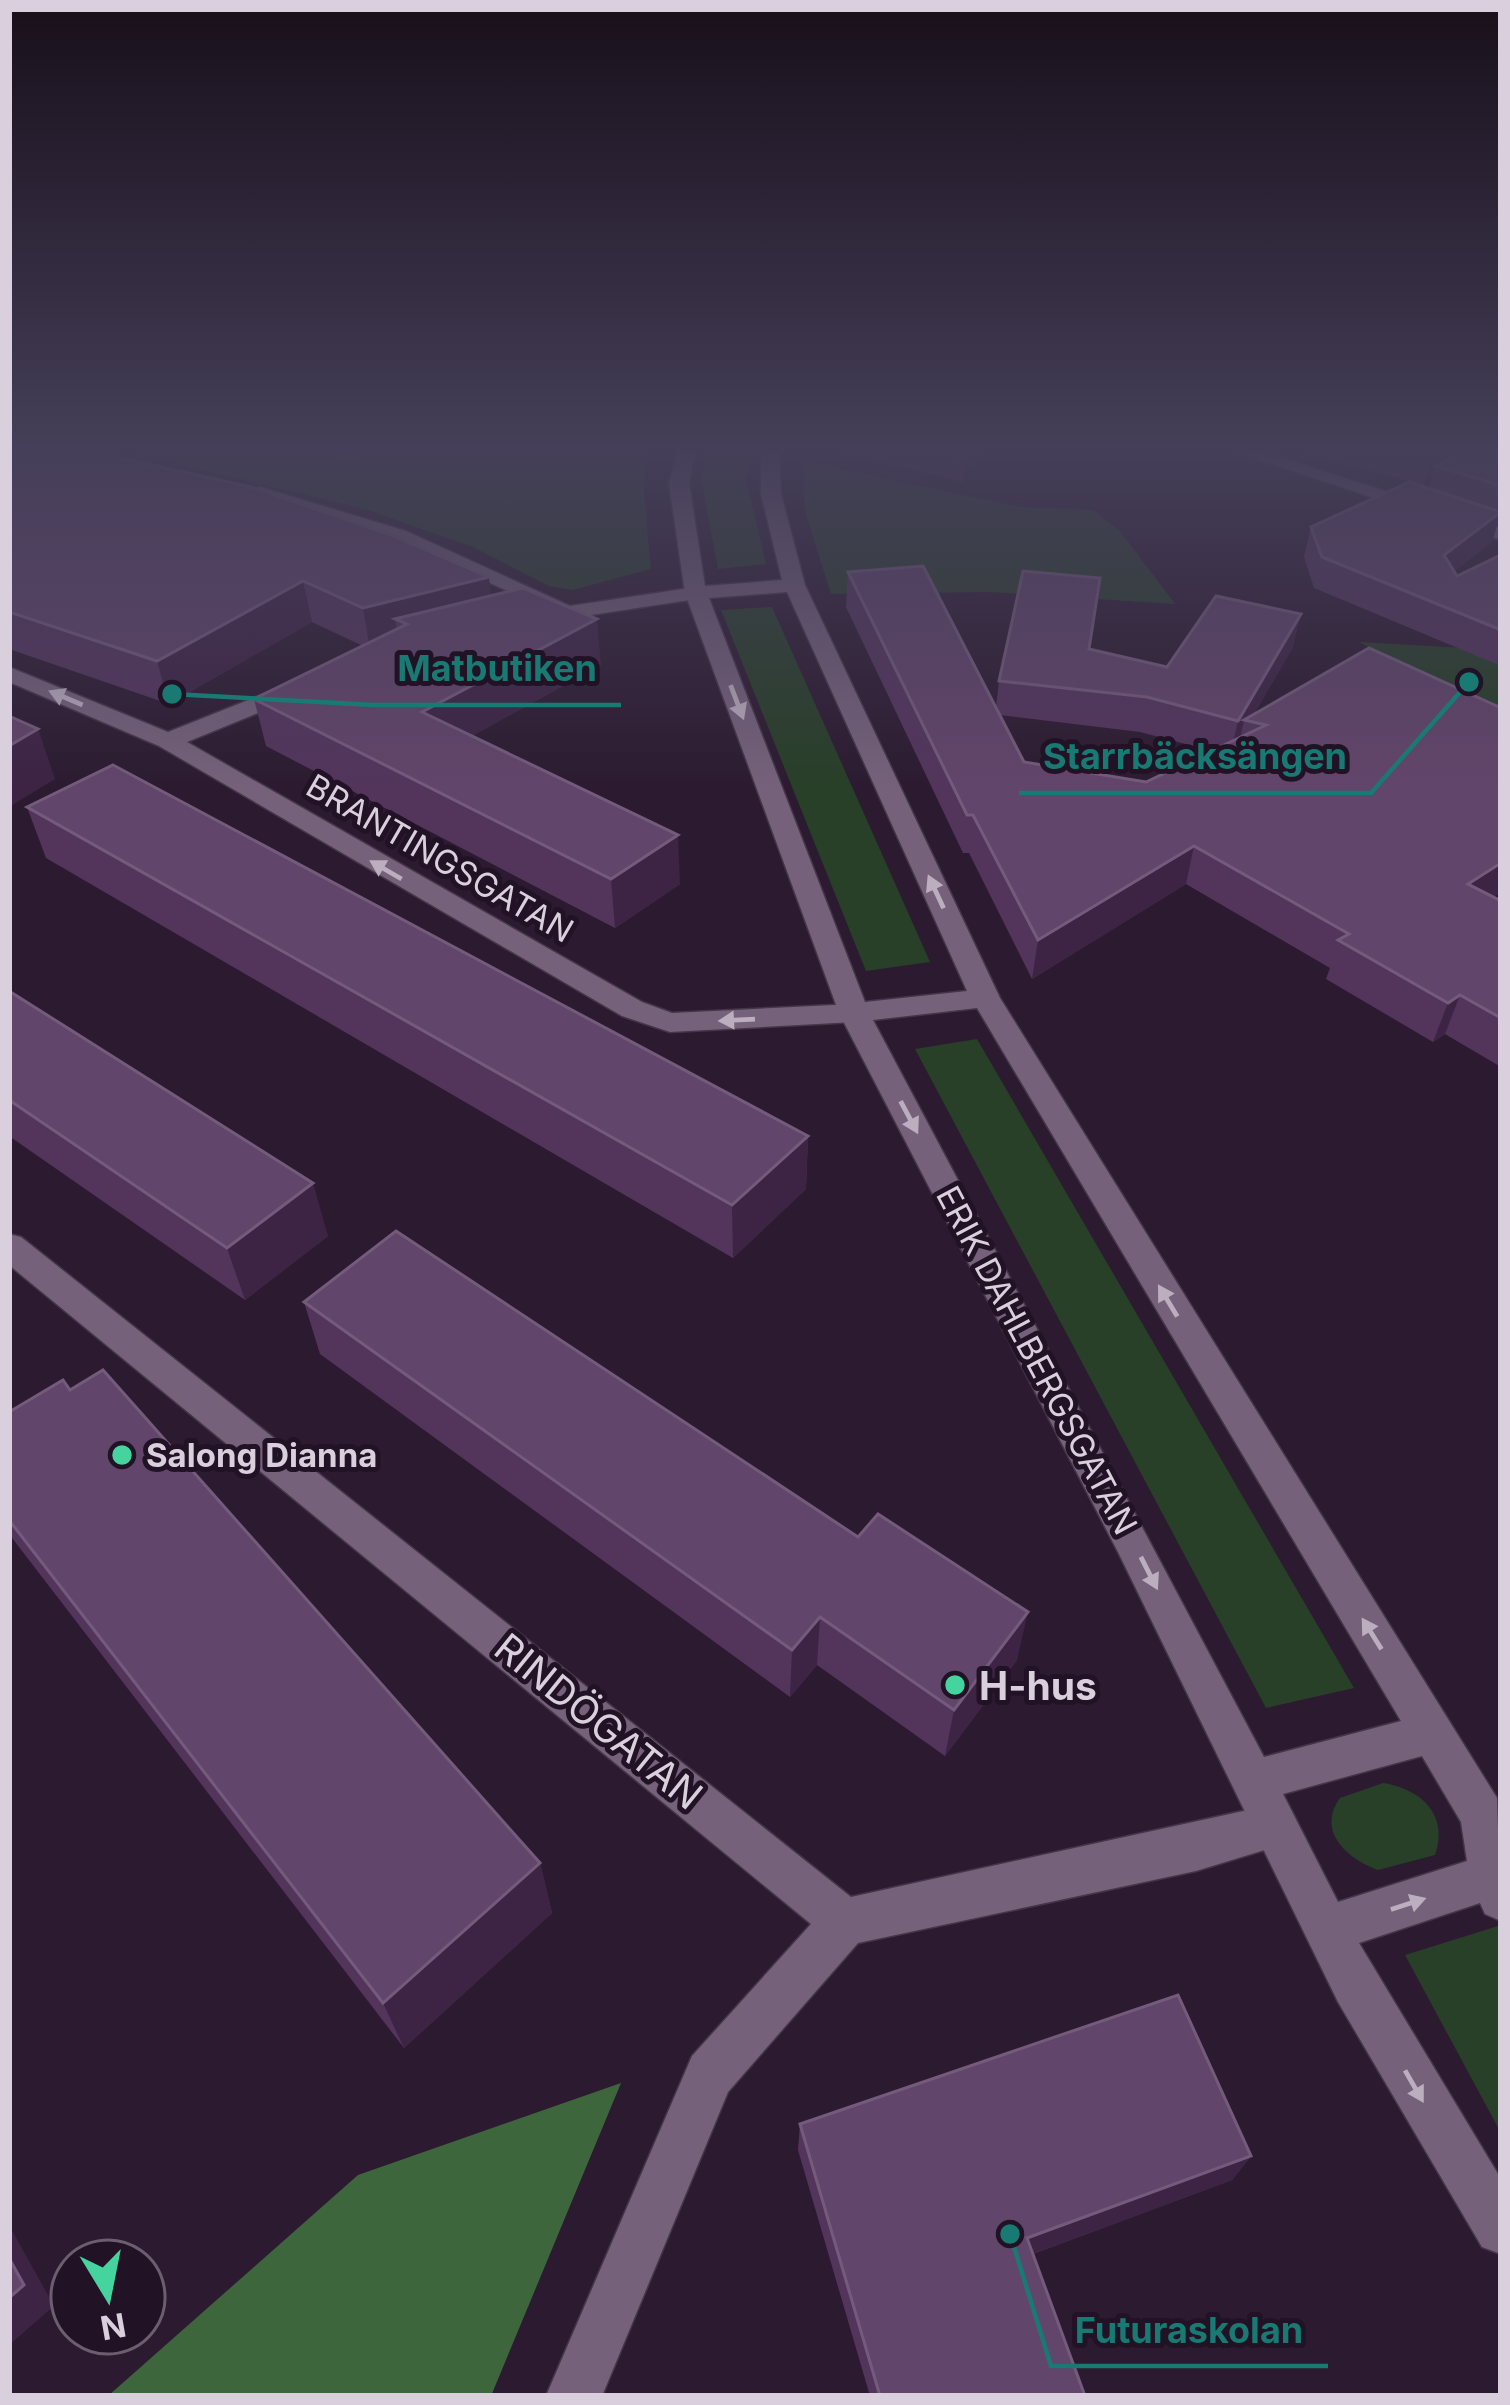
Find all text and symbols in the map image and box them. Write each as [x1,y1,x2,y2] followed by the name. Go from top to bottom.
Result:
[373,633,621,705] callout: Matbutiken
[397,646,597,690] text: Matbutiken
[729,685,747,721] one-way arrow
[48,688,84,707] one-way arrow
[1019,721,1371,793] callout: Starrbäcksängen
[1043,734,1347,778] text: Starrbäcksängen
[300,765,580,951] street label: BRANTINGSGATAN
[369,860,403,881] one-way arrow
[925,874,945,909] one-way arrow
[718,1010,755,1029] one-way arrow
[898,1099,919,1134] one-way arrow
[928,1179,1146,1541] street label: ERIK DAHLBERGSGATAN
[1158,1284,1179,1318] one-way arrow
[146,1435,377,1475] place label: Salong Dianna
[109,1442,135,1468] marker: Salong Dianna
[1138,1556,1158,1591] one-way arrow
[1362,1617,1383,1651] one-way arrow
[486,1623,712,1819] street label: RINDÖGATAN
[979,1662,1097,1709] place label: H-hus
[942,1672,968,1698] marker: H-hus
[1390,1893,1427,1912] one-way arrow
[1403,2069,1424,2103] one-way arrow
[48,2237,168,2357] north arrow
[1051,2294,1328,2366] callout: Futuraskolan
[97,2305,129,2348] text: N
[1075,2308,1303,2352] text: Futuraskolan

